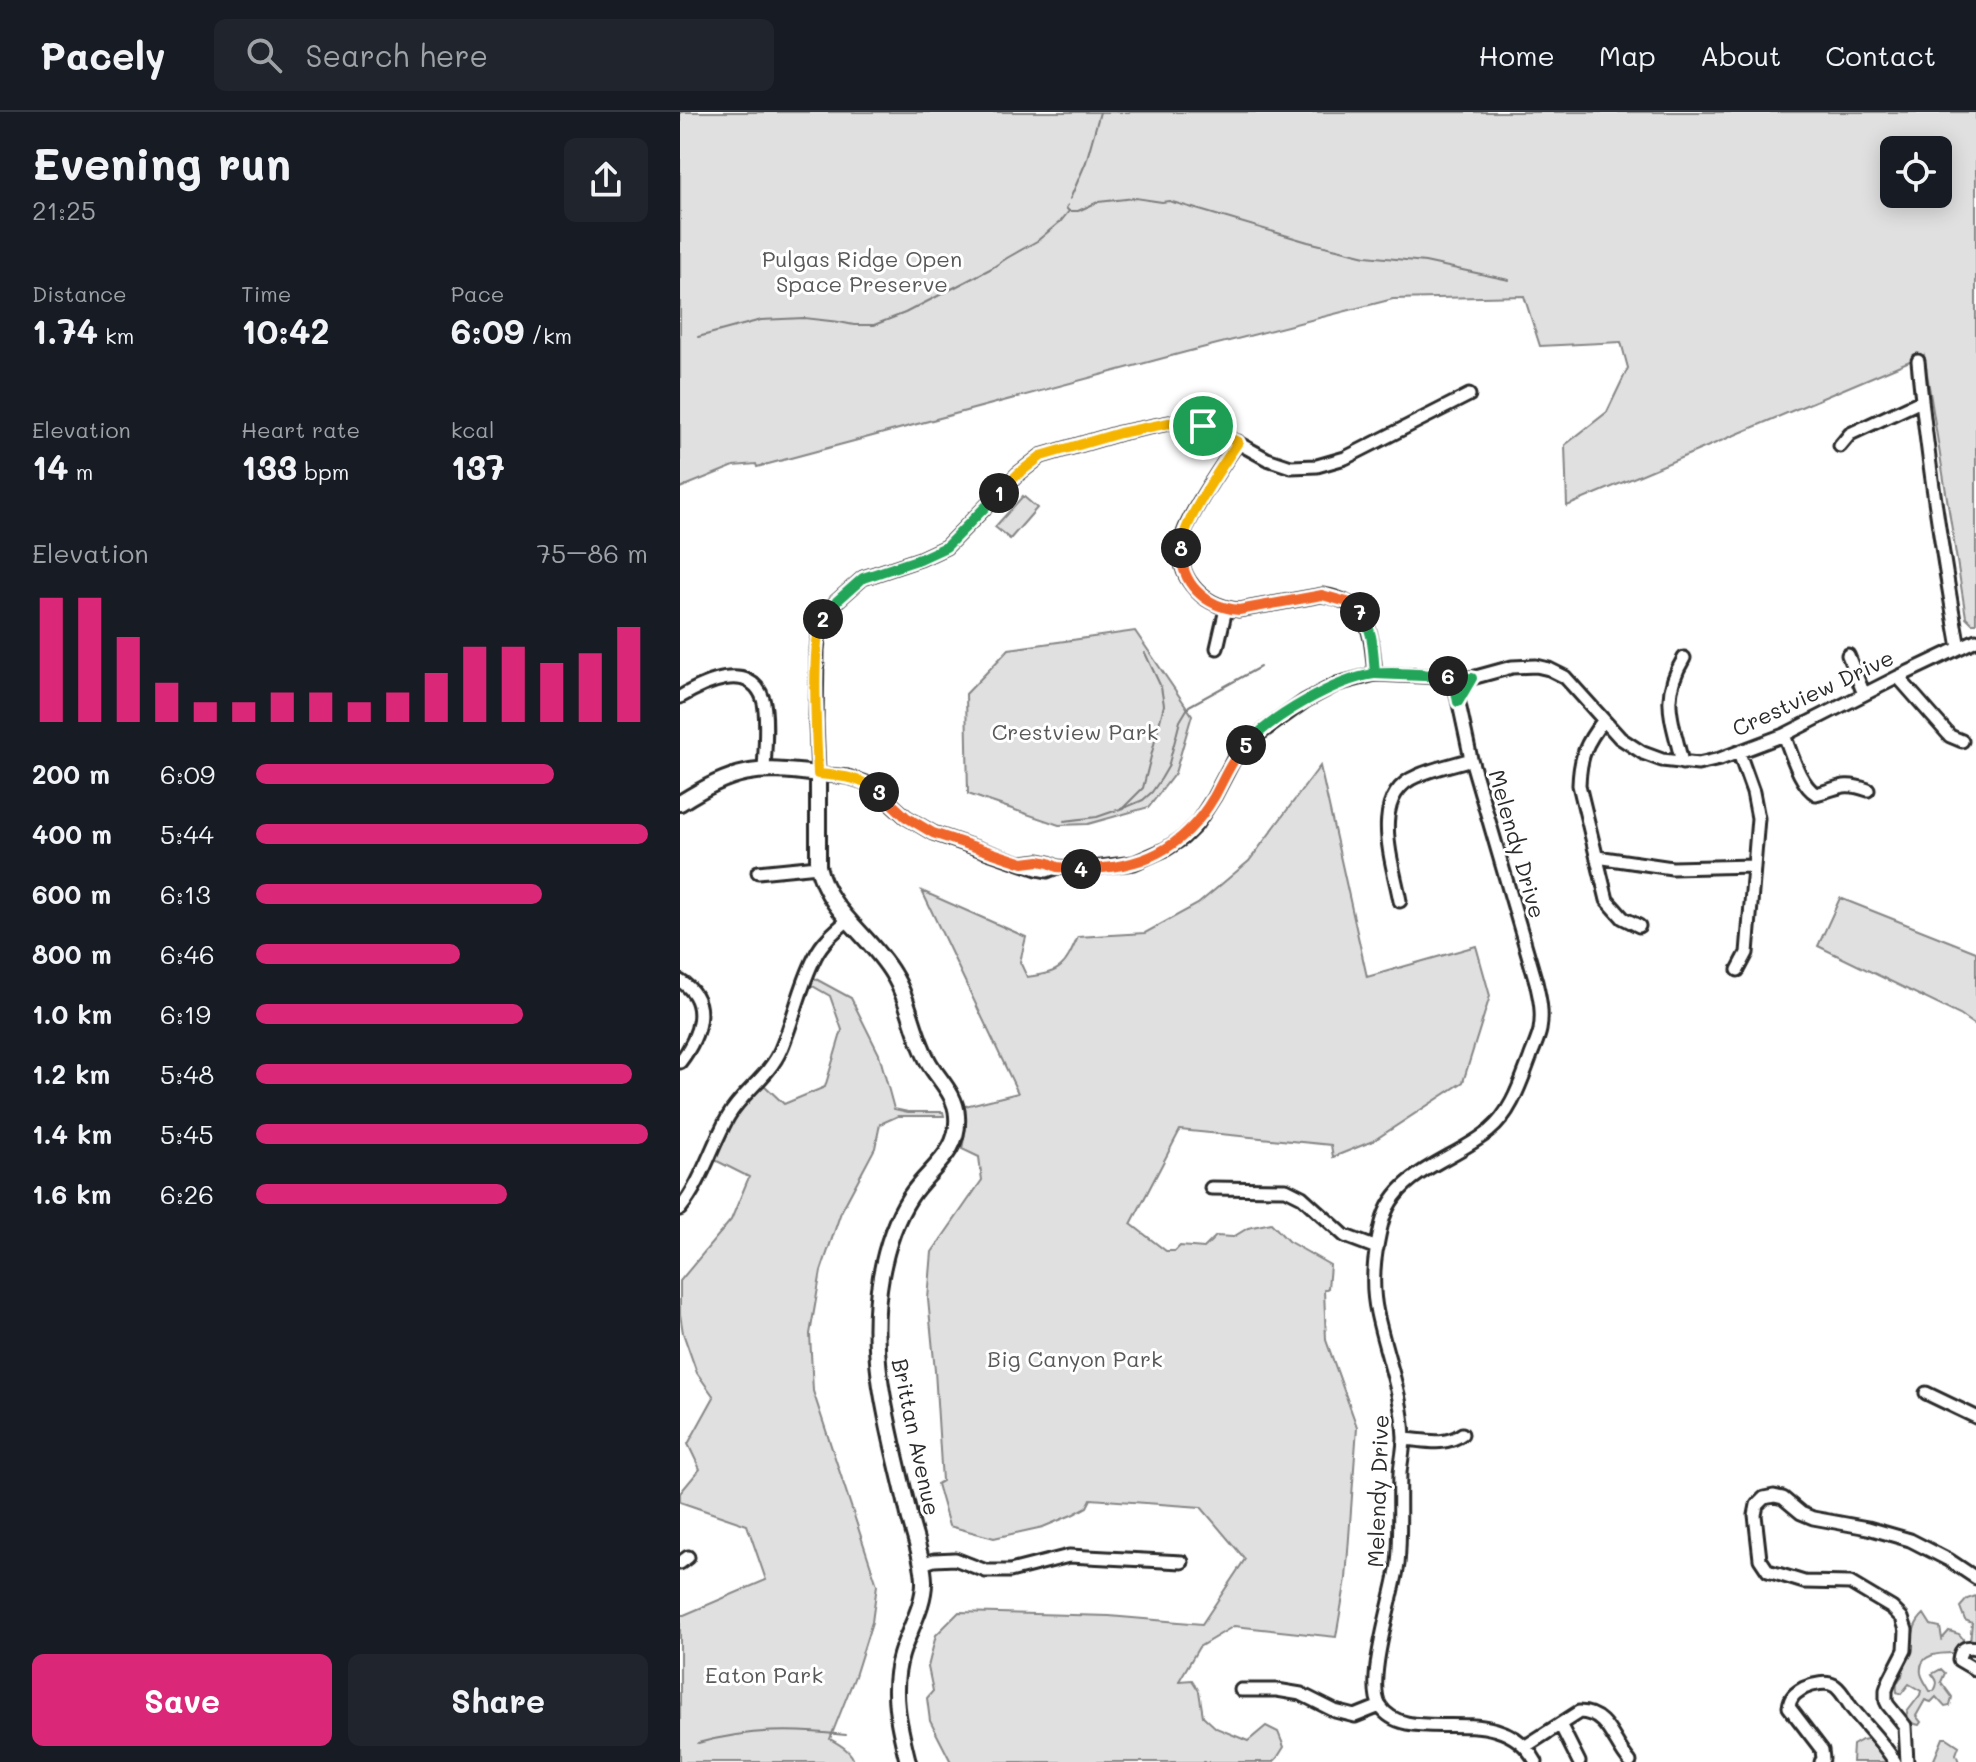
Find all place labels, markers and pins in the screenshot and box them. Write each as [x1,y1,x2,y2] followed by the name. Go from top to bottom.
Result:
[1169,392,1237,460] pin
[979,473,1019,513] pin: 1
[1161,528,1201,568] pin: 8
[1340,592,1380,632] pin: 7
[803,599,843,639] pin: 2
[1428,656,1468,696] pin: 6
[1226,725,1266,765] pin: 5
[859,772,899,812] pin: 3
[1061,849,1101,889] pin: 4

